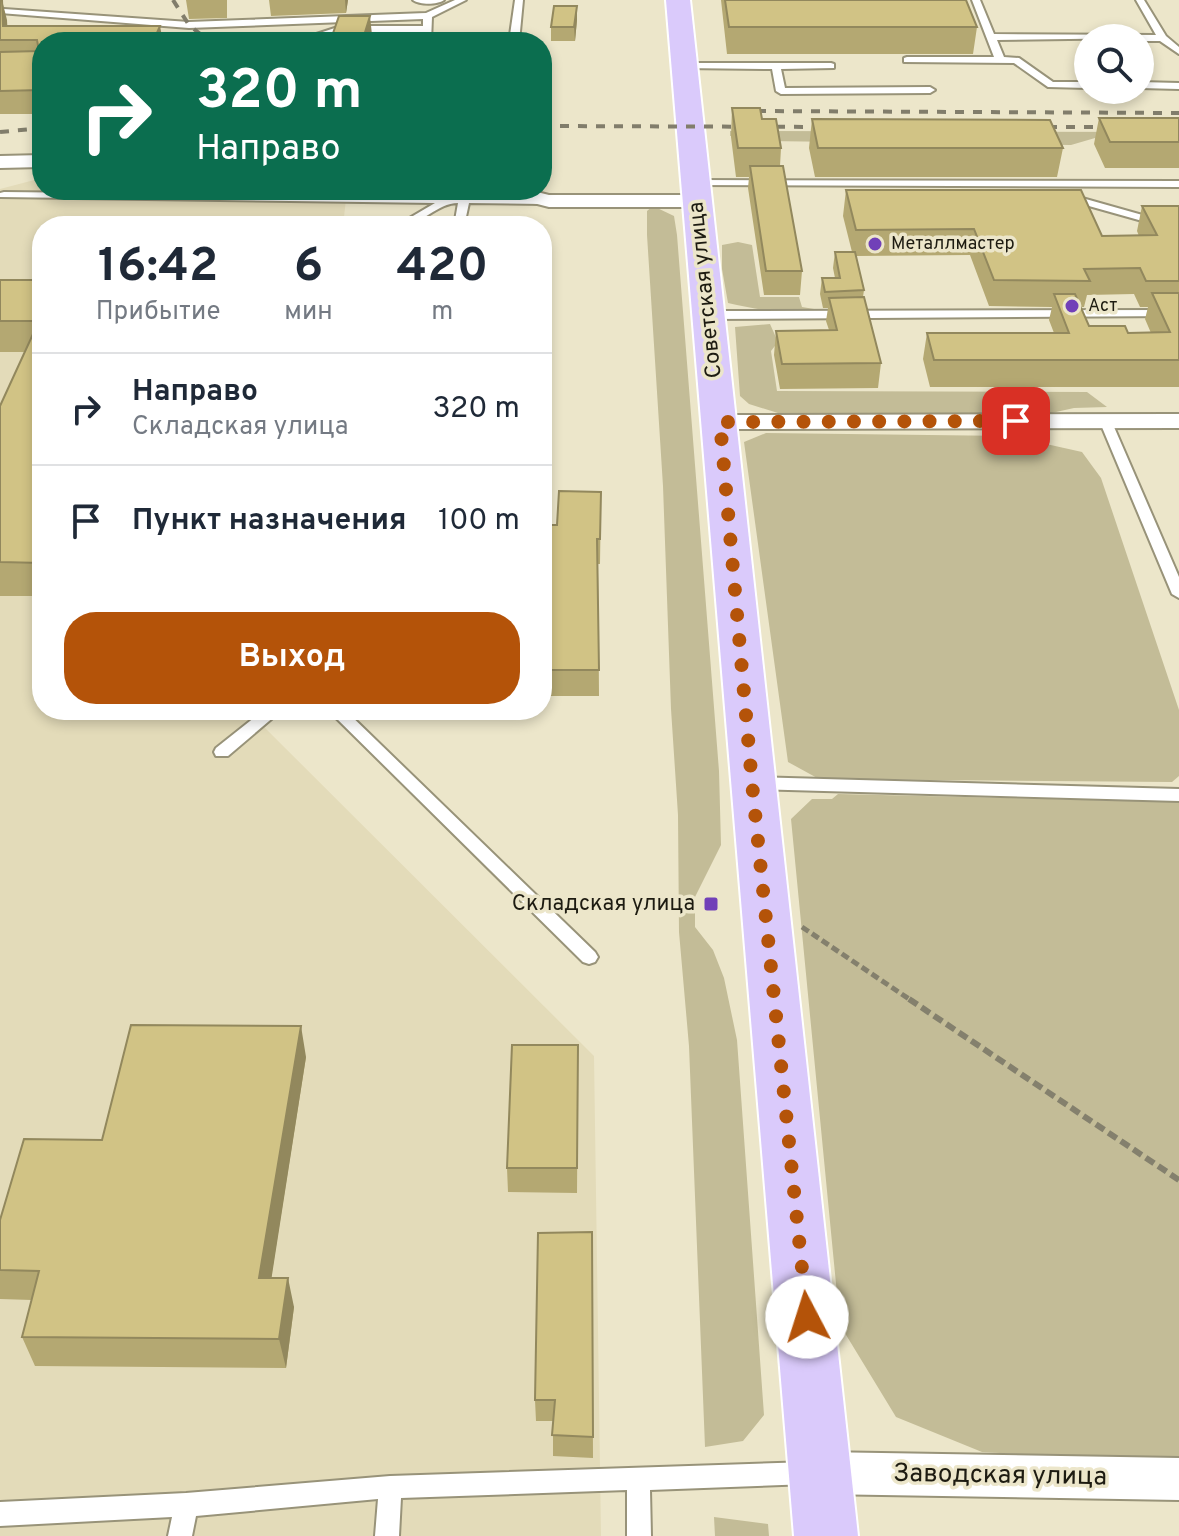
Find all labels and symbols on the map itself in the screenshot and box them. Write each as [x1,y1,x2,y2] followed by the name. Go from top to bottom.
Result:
[683,200,729,380] street label: Советская улица
[891,233,1015,256] place label: Металлмастер
[866,235,884,253] marker: Металлмастер
[1088,295,1117,318] place label: Аст
[1063,297,1081,315] marker: Аст
[982,387,1050,455] pin
[512,891,695,918] place label: Складская улица
[702,895,720,913] marker: Складская улица
[765,1275,849,1359] position arrow
[893,1458,1107,1494] street label: Заводская улица

